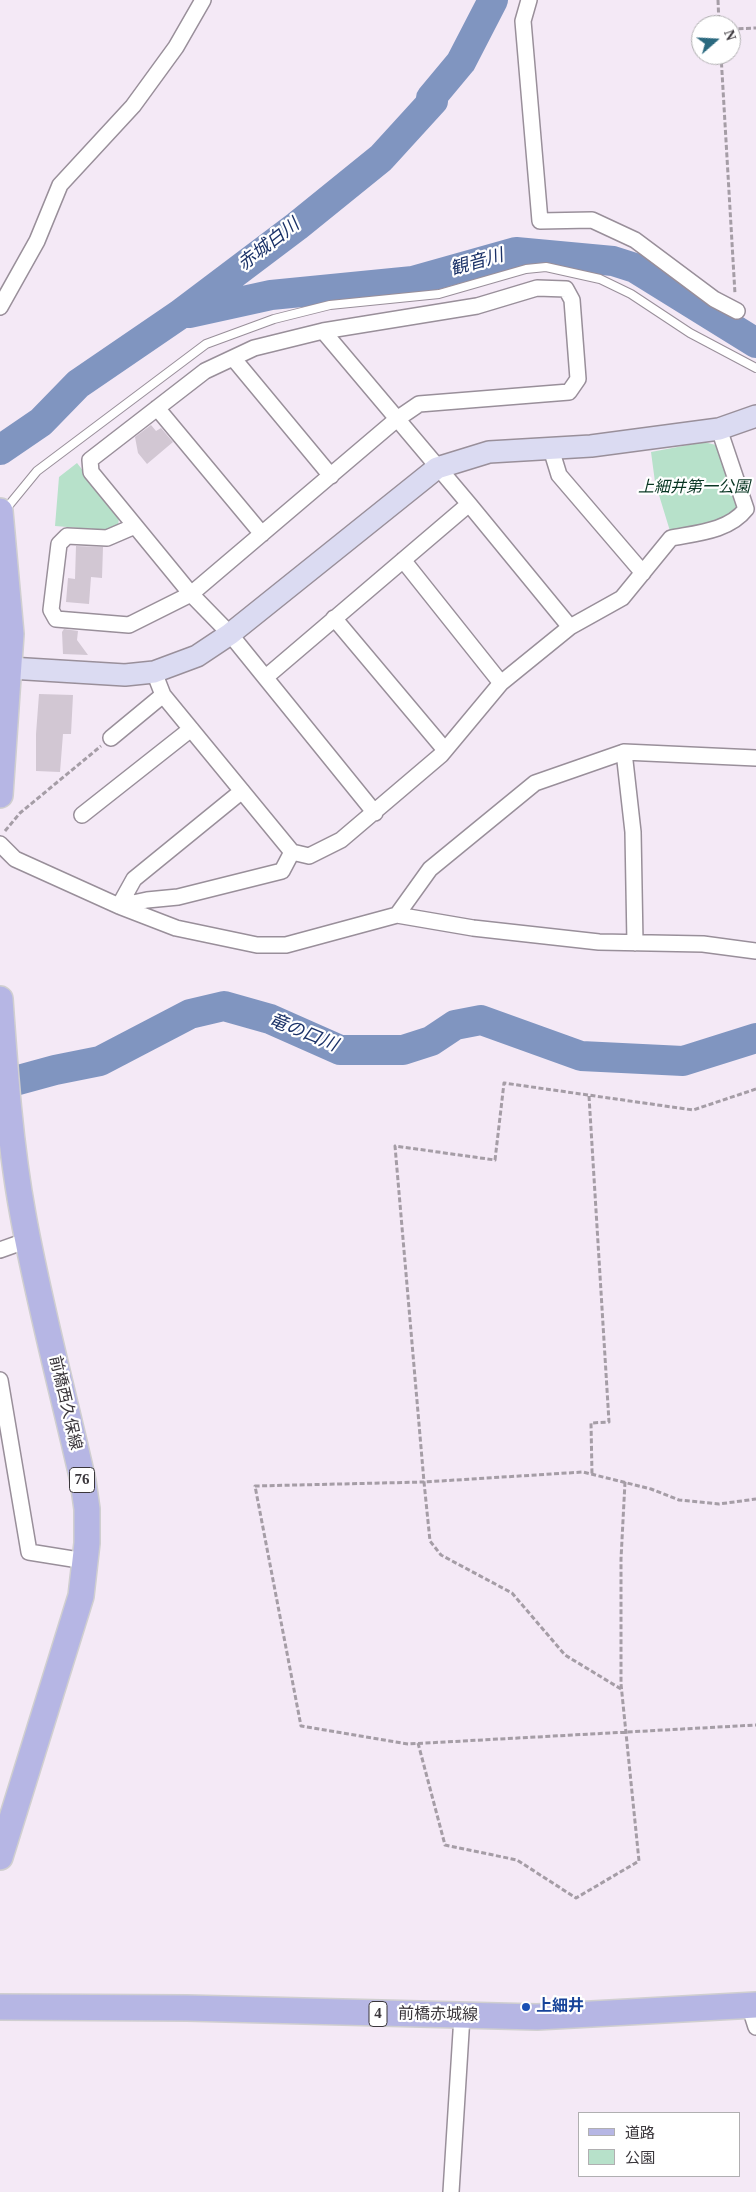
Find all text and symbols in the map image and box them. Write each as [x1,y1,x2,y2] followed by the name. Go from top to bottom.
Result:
[691,15,741,65] north arrow
[721,28,738,43] text: N
[234,214,304,276] water label: 赤城白川
[448,245,506,281] water label: 観音川
[638,478,750,498] park label: 上細井第一公園
[266,1010,340,1056] water label: 竜の口川
[45,1354,85,1452] street label: 前橋西久保線
[70,1468,94,1492] road number: 76
[536,1997,584,2017] place label: 上細井
[520,2001,532,2013] marker: 上細井
[369,2002,387,2026] road number: 4
[398,2005,478,2025] street label: 前橋赤城線
[578,2112,741,2177] legend
[625,2125,655,2141] text: 道路
[625,2150,655,2166] text: 公園

